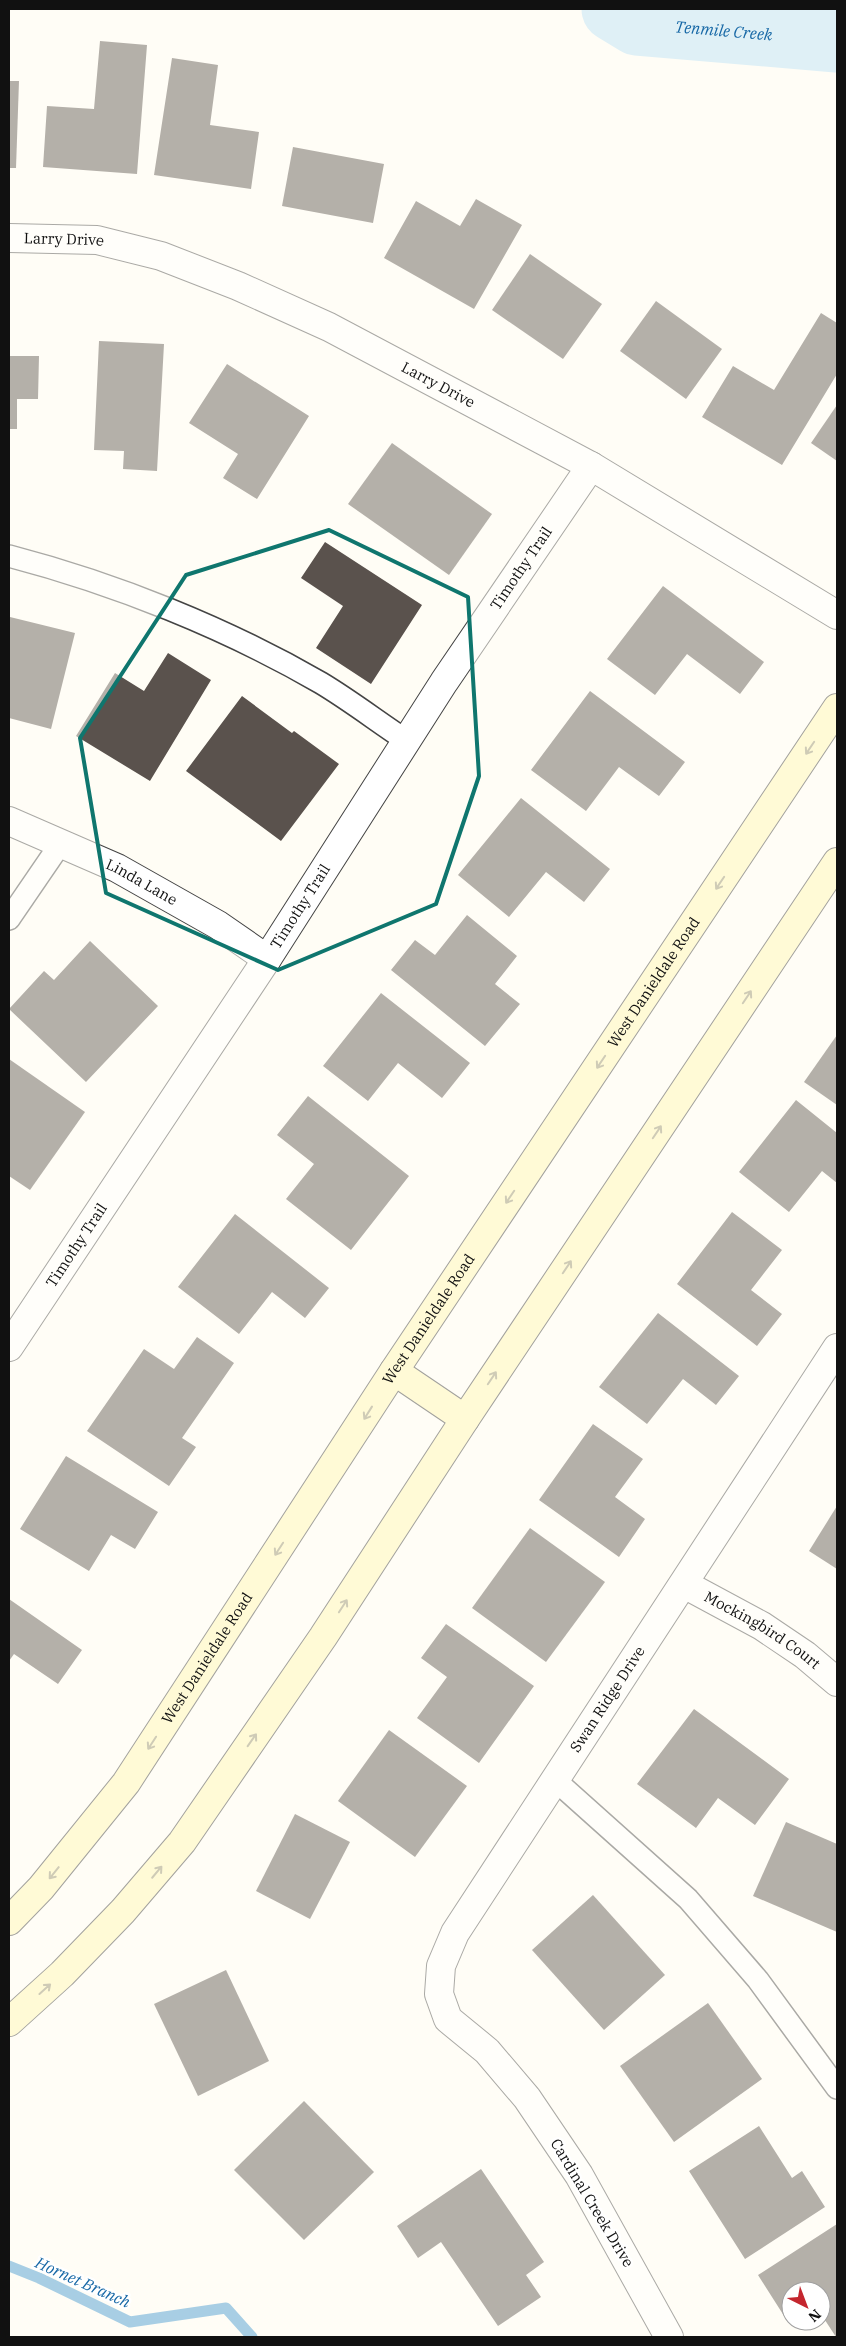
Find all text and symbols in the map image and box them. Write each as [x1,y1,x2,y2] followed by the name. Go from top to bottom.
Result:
[674,16,774,45] water label: Tenmile Creek
[24,228,106,250] street label: Larry Drive
[398,357,478,412] street label: Larry Drive
[486,523,556,614] street label: Timothy Trail
[805,741,815,755] one-way arrow
[103,854,181,909] street label: Linda Lane
[266,860,334,952] street label: Timothy Trail
[715,876,725,890] one-way arrow
[603,913,704,1051] street label: West Danieldale Road
[742,990,752,1004] one-way arrow
[595,1055,606,1069] one-way arrow
[652,1125,662,1139] one-way arrow
[505,1190,515,1204] one-way arrow
[41,1200,111,1291] street label: Timothy Trail
[378,1250,479,1388] street label: West Danieldale Road
[562,1260,572,1274] one-way arrow
[487,1372,497,1386] one-way arrow
[362,1405,372,1419] one-way arrow
[274,1541,284,1555] one-way arrow
[701,1587,825,1673] street label: Mockingbird Court
[157,1589,256,1727] street label: West Danieldale Road
[338,1599,349,1613] one-way arrow
[566,1642,649,1756] street label: Swan Ridge Drive
[247,1734,257,1748] one-way arrow
[147,1736,157,1750] one-way arrow
[48,1866,59,1879] one-way arrow
[151,1866,162,1879] one-way arrow
[38,1983,51,1995] one-way arrow
[547,2135,638,2270] street label: Cardinal Creek Drive
[32,2252,134,2312] water label: Hornet Branch
[781,2281,831,2331] north arrow
[805,2305,825,2326] text: N

